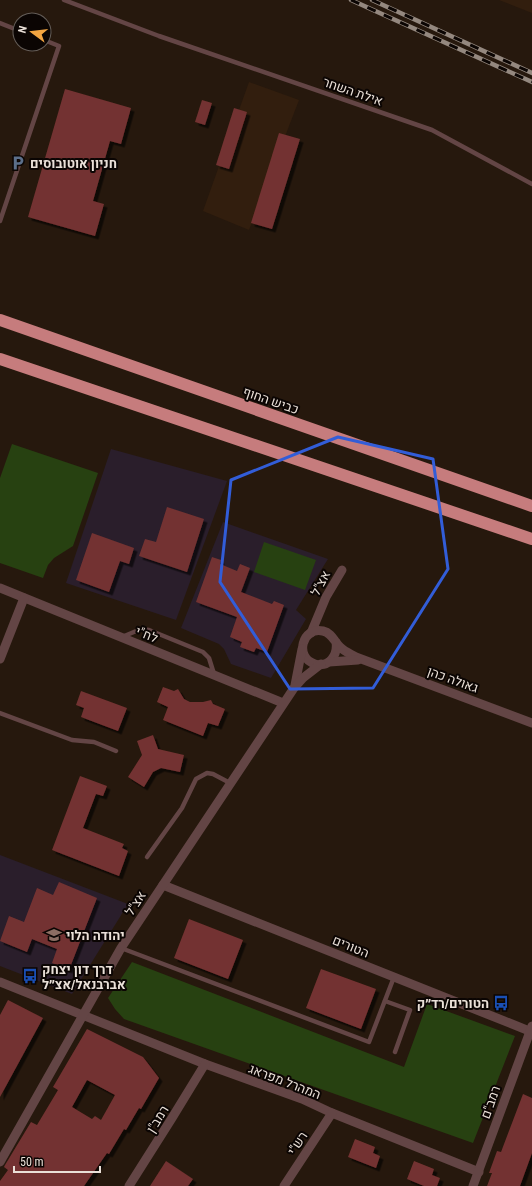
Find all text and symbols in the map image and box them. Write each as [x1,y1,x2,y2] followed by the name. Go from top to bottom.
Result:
[12,12,52,52] north arrow
[16,24,30,34] text: N
[321,74,385,109] street label: אילת השחר
[9,154,27,172] parking icon: חניון אוטובוסים
[30,156,117,171] place label: חניון אוטובוסים
[241,384,301,417] street label: כביש החוף
[308,568,333,598] street label: אצ"ל
[133,623,160,646] street label: לח"י
[425,663,480,696] street label: גאולה כהן
[122,888,149,918] street label: אצ"ל
[45,926,63,944] school or university icon: יהודה הלוי
[66,928,125,943] place label: יהודה הלוי
[330,932,371,961] street label: הטורים
[42,962,126,992] place label: דרך דון יצחק אברבנאל/אצ״ל
[21,967,39,985] bus stop icon: דרך דון יצחק אברבנאל/אצ״ל
[492,994,510,1012] bus stop icon: הטורים/רד״ק
[417,996,489,1011] place label: הטורים/רד״ק
[247,1061,323,1102] street label: המהרל מפראג
[478,1084,503,1121] street label: רמב"ם
[143,1103,172,1136] street label: רמב"ן
[284,1129,310,1158] street label: רש"י
[14,1148,100,1174] scale bar
[20,1155,44,1169] text: 50 m

